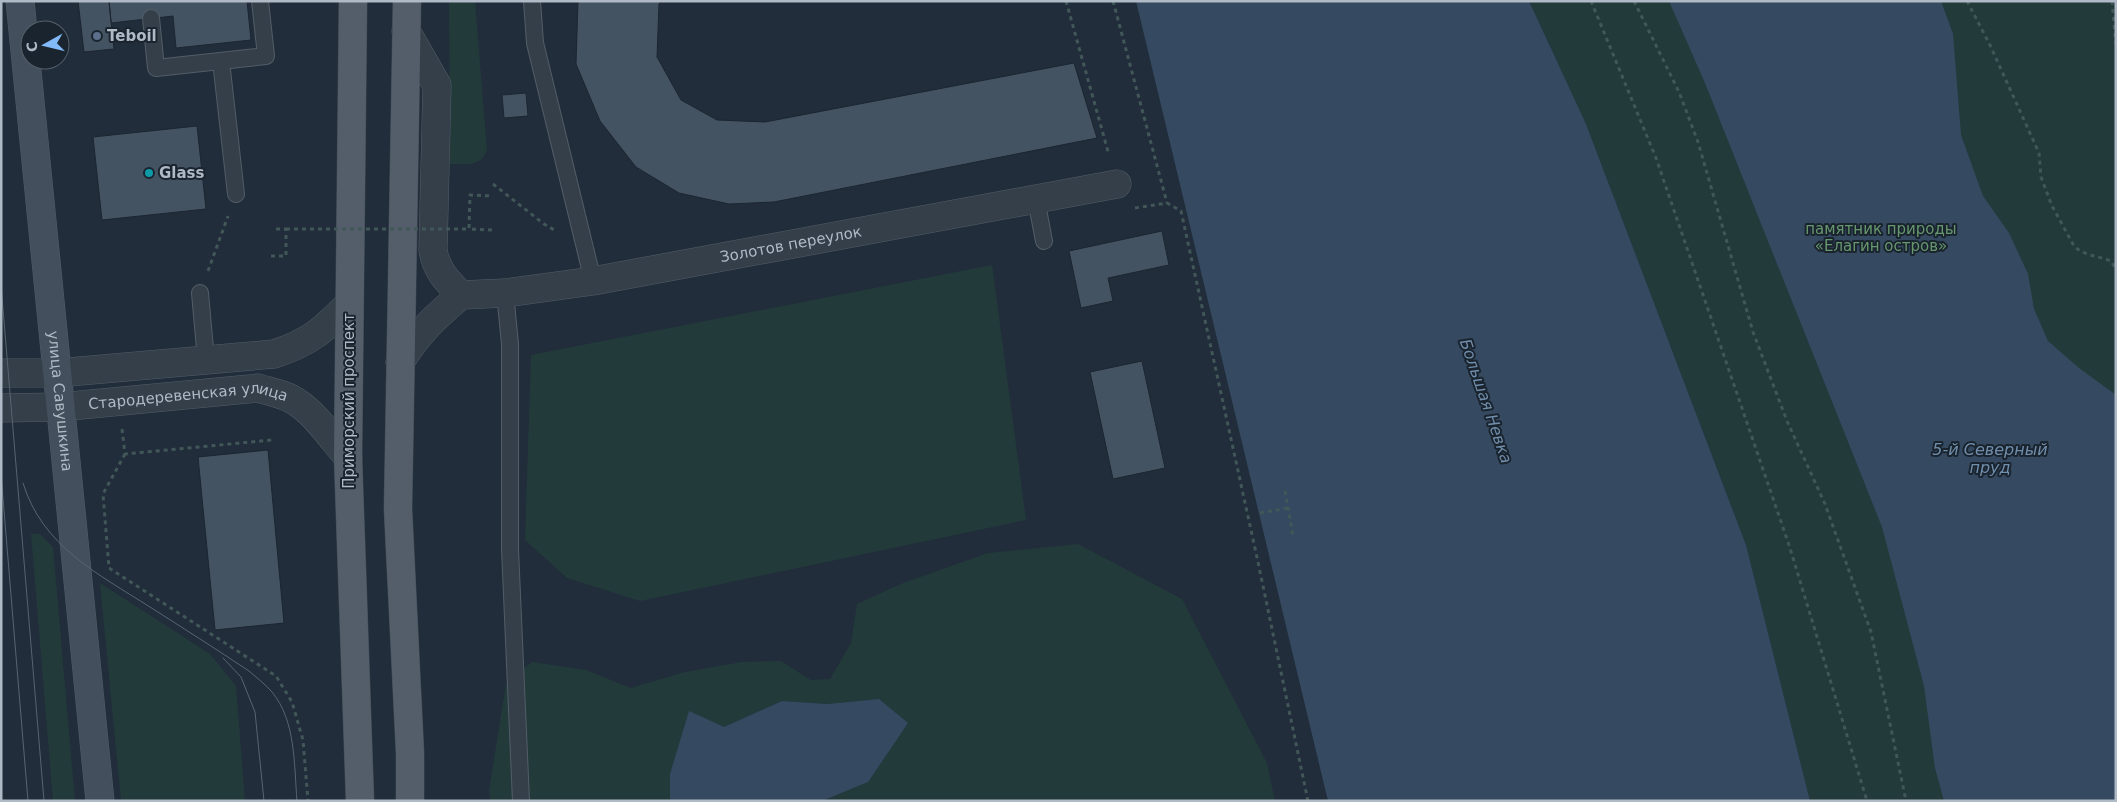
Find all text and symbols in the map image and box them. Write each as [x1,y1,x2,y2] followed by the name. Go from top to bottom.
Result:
[20,20,70,70] north arrow
[107,27,157,45] place label: Teboil
[91,30,103,42] marker: Teboil
[23,41,41,53] text: С
[159,164,205,182] place label: Glass
[143,167,155,179] marker: Glass
[1805,220,1957,255] park label: памятник природы «Елагин остров»
[718,222,863,266] street label: Золотов переулок
[340,313,358,489] street label: Приморский проспект
[44,330,76,472] street label: улица Савушкина
[1456,336,1516,466] water label: Большая Невка
[87,379,291,413] street label: Стародеревенская улица
[1932,440,2048,477] water label: 5-й Северный пруд

